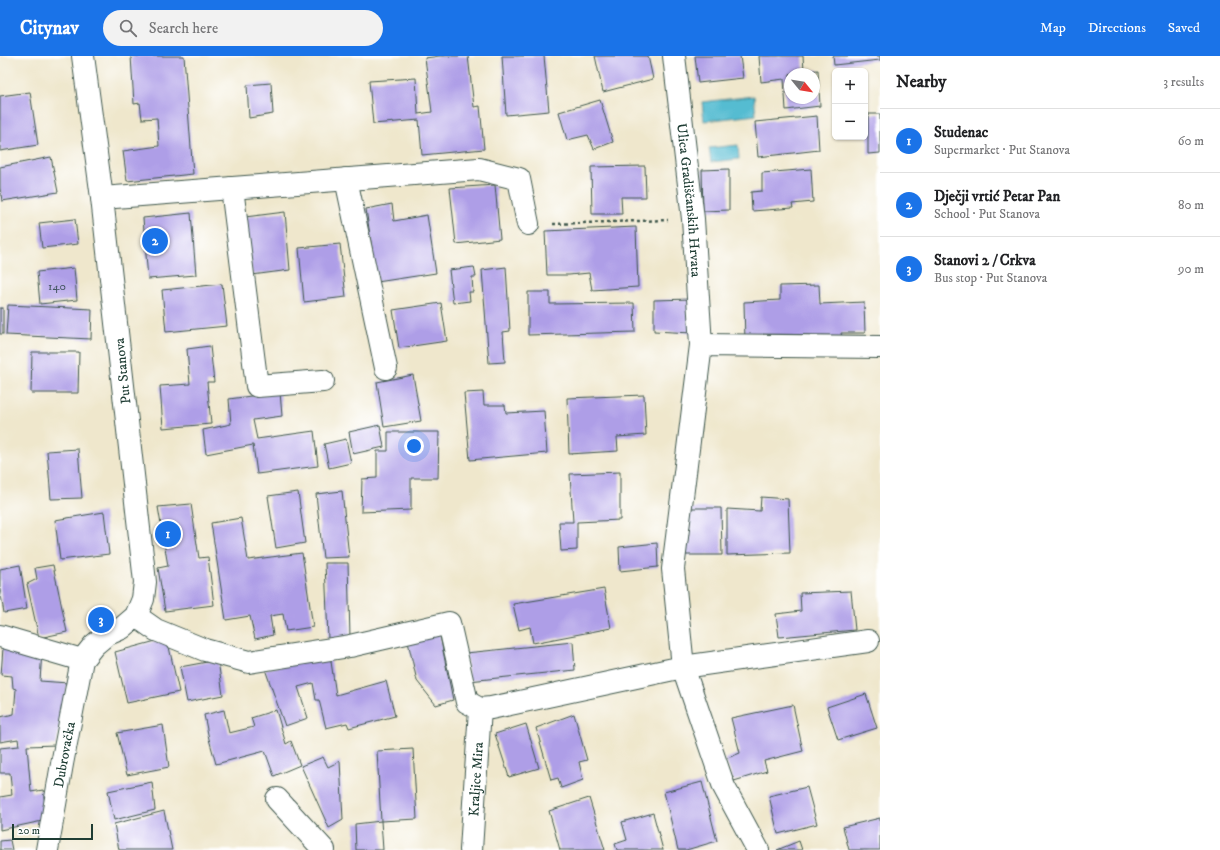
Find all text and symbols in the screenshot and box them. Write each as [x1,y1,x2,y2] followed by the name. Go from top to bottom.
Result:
[103,10,383,46] search box
[20,17,79,40] text: Citynav
[117,17,139,39] icon: search
[149,19,218,38] text: Search here
[1040,19,1066,37] text: Map
[1088,19,1146,37] text: Directions
[1168,19,1200,37] text: Saved
[784,68,820,104] north arrow
[832,68,868,140] map controls
[832,68,868,104] button: +
[896,71,946,93] text: Nearby
[1163,74,1204,90] text: 3 results
[832,104,868,140] button: −
[672,122,705,278] street label: Ulica Gradiščanskih Hrvata
[934,123,988,142] text: Studenac
[907,133,911,149] text: 1
[1178,133,1204,149] text: 60 m
[934,142,1070,158] text: Supermarket · Put Stanova
[934,187,1060,206] text: Dječji vrtić Petar Pan
[906,197,912,213] text: 2
[1178,197,1204,213] text: 80 m
[934,206,1040,222] text: School · Put Stanova
[142,226,168,256] pin: 2
[934,251,1036,270] text: Stanovi 2 / Crkva
[907,261,911,277] text: 3
[1178,261,1204,277] text: 90 m
[934,270,1047,286] text: Bus stop · Put Stanova
[48,279,66,294] house number: 140
[111,337,135,405] street label: Put Stanova
[404,436,424,456] your location
[155,519,181,549] pin: 1
[88,605,114,635] pin: 3
[50,720,80,789] street label: Dubrovačka
[465,741,488,817] street label: Kraljice Mira
[12,822,93,841] scale bar
[18,824,40,838] text: 20 m

